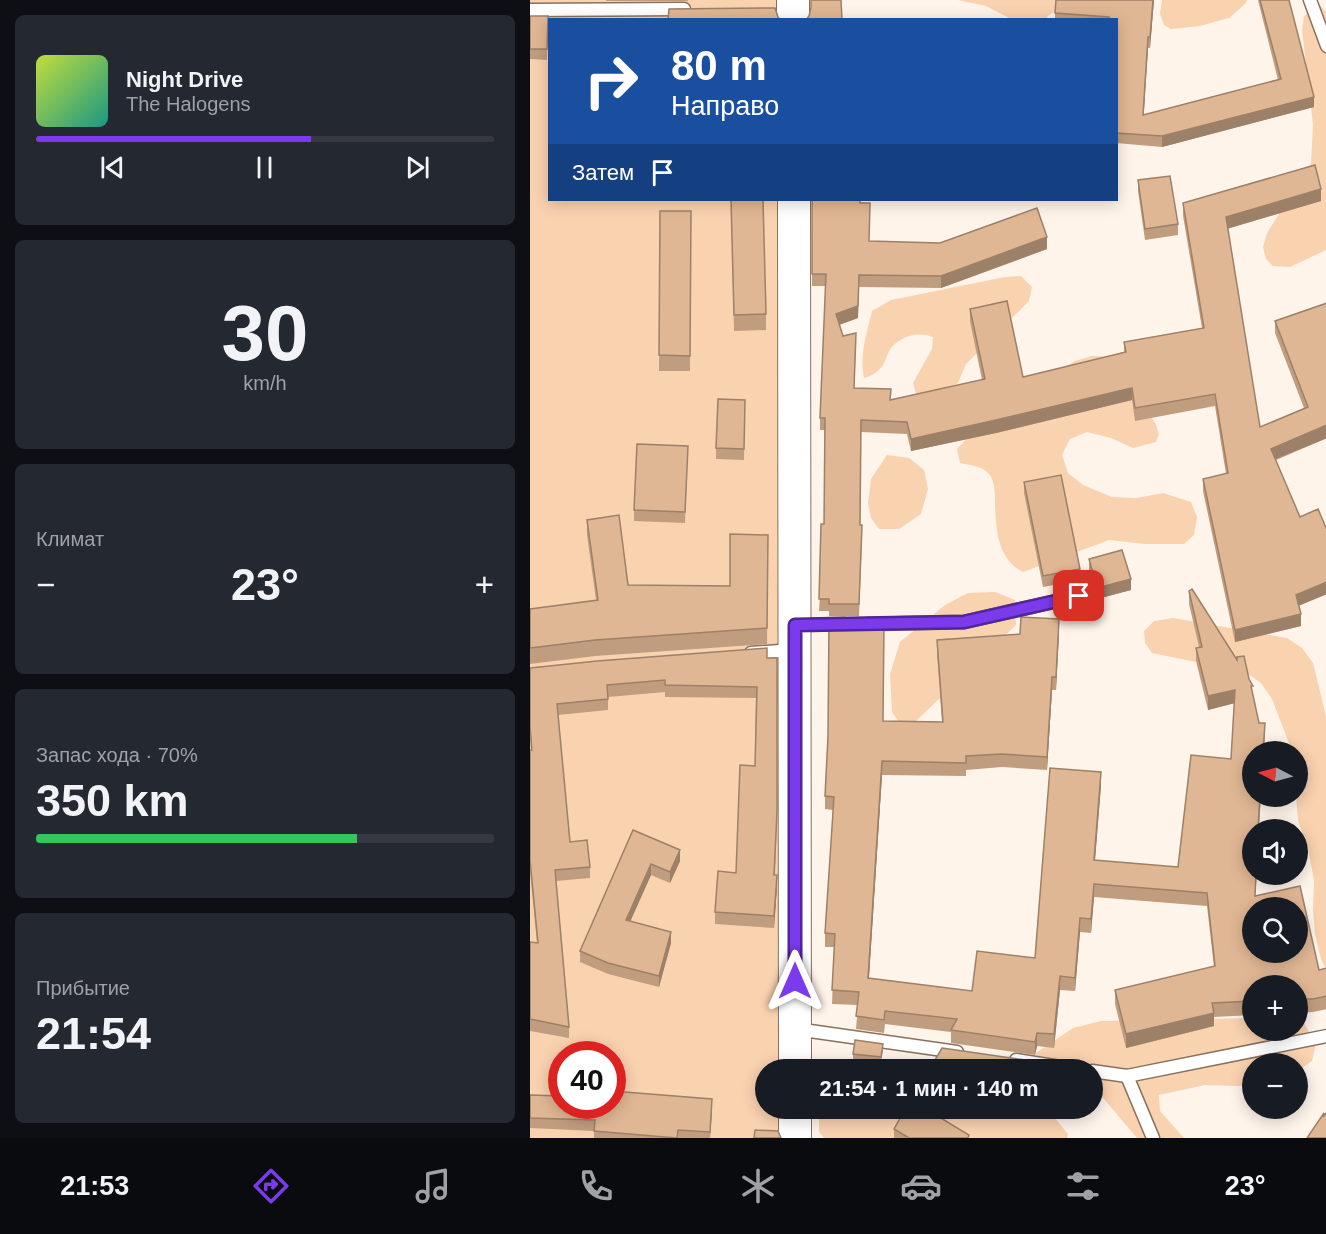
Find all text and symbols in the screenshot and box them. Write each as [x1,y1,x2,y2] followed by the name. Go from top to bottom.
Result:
[572,42,650,120] icon: right
[671,42,767,89] text: 80 m
[126,67,243,92] text: Night Drive
[671,91,779,121] text: Направо
[126,93,251,115] text: The Halogens
[96,151,129,184] icon: previous
[248,151,281,184] icon: pause
[401,151,434,184] icon: next
[646,156,679,189] icon: arrive
[572,160,634,185] text: Затем
[222,289,308,377] text: 30
[243,372,287,394] text: km/h
[36,528,104,550] text: Климат
[231,559,299,610] text: 23°
[36,566,55,603] text: −
[475,566,494,603] text: +
[1053,570,1104,621] pin
[1062,579,1095,612] icon: arrive
[1242,741,1308,807] north arrow
[1242,741,1308,1119] map controls
[36,744,198,766] text: Запас хода · 70%
[36,775,189,826] text: 350 km
[1242,819,1308,885] button: sound
[1242,897,1308,963] button: search
[763,949,827,1013] position arrow
[1242,975,1308,1041] button: +
[36,977,130,999] text: Прибытие
[36,1008,151,1059] text: 21:54
[548,1041,626,1119] speed limit sign: 40
[1242,1053,1308,1119] button: −
[819,1076,1039,1101] text: 21:54 · 1 мин · 140 m
[250,1165,292,1207] icon: directions
[412,1165,454,1207] icon: music
[575,1165,617,1207] icon: phone
[737,1165,779,1207] icon: climate
[900,1165,942,1207] icon: car
[1062,1165,1104,1207] icon: filters
[60,1171,129,1201] text: 21:53
[1225,1171,1266,1201] text: 23°

